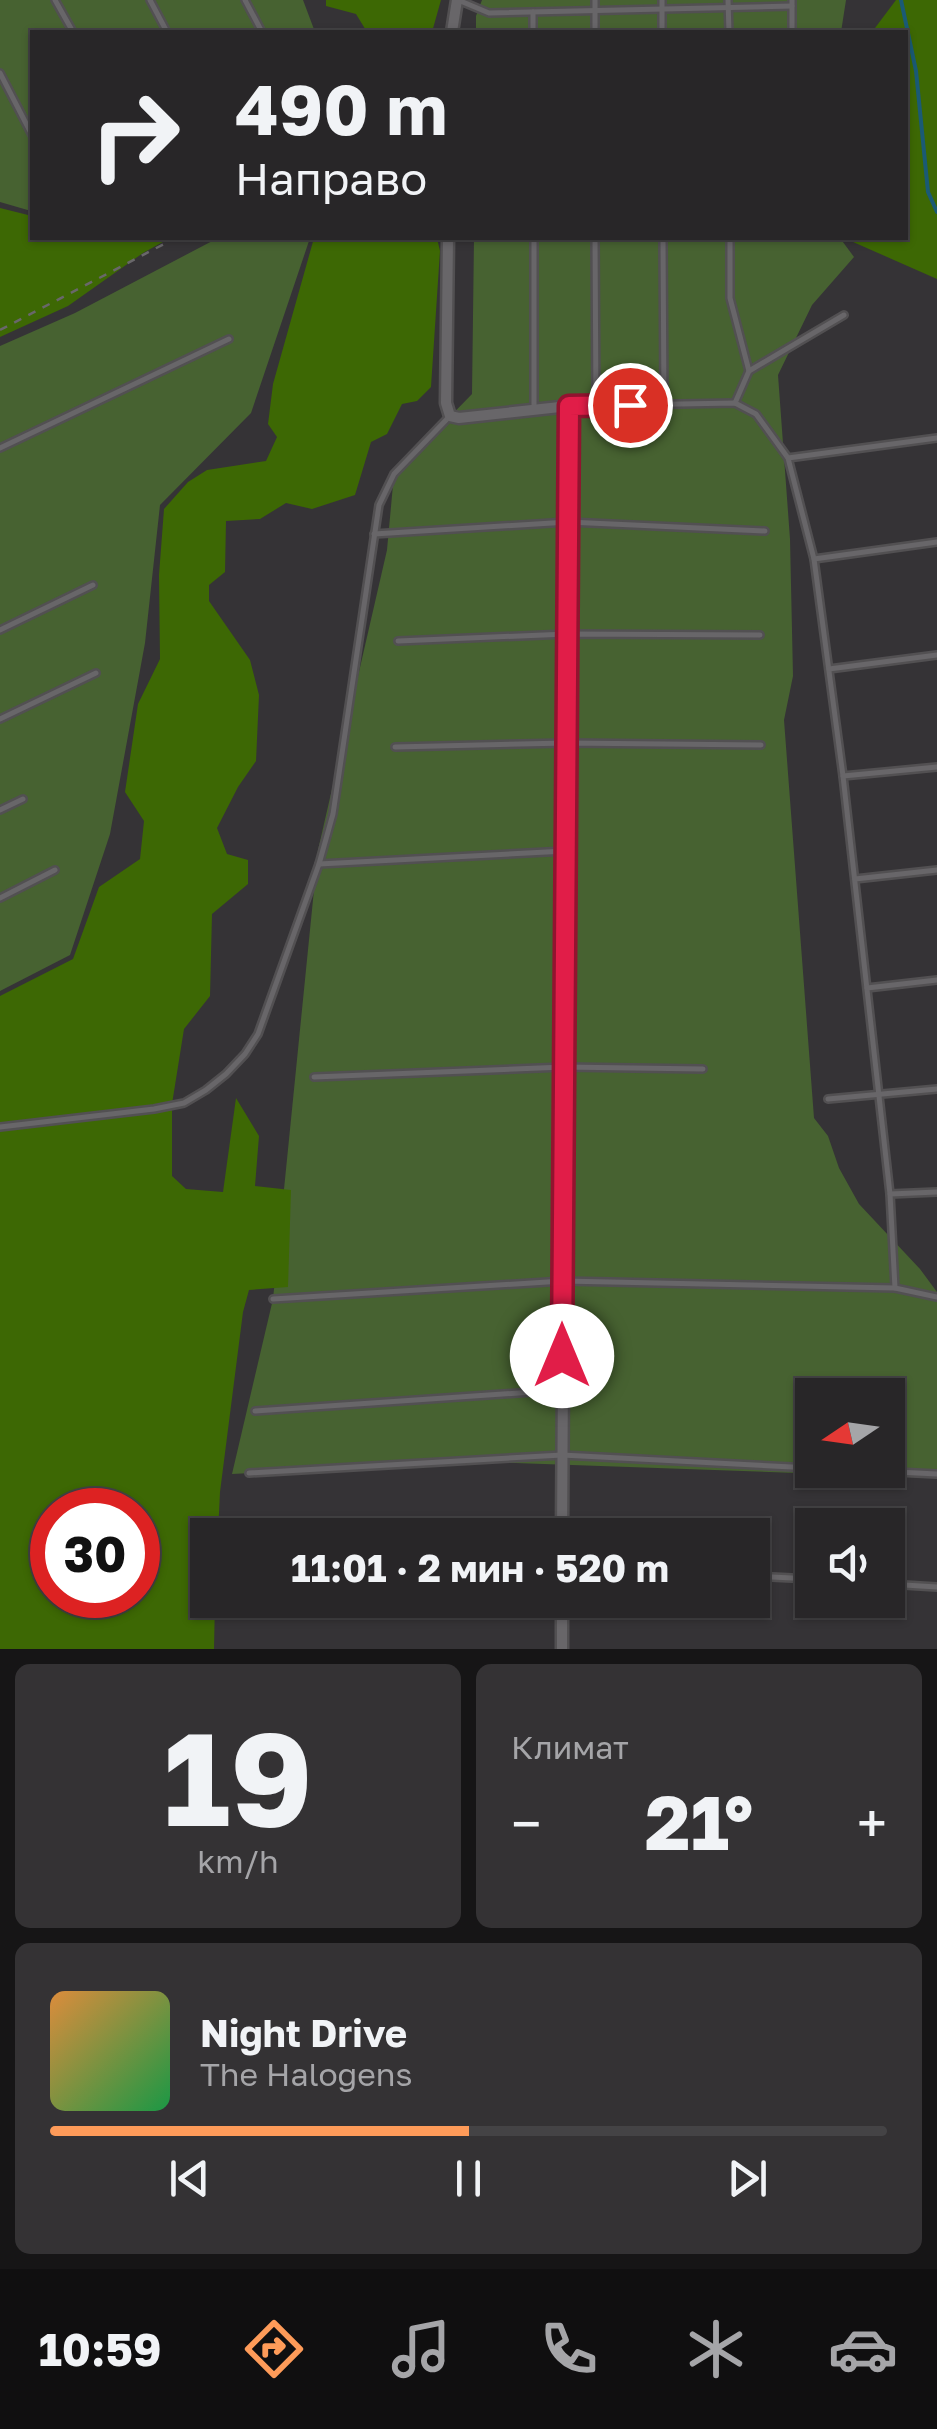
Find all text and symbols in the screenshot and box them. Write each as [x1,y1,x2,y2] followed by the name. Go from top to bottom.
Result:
[235,66,447,150] text: 490 m
[70,70,200,200] icon: right
[235,151,427,205] text: Направо
[588,363,673,448] pin
[603,378,658,433] icon: arrive
[510,1304,614,1408] position arrow
[795,1378,905,1488] north arrow
[795,1378,905,1618] map controls
[30,1488,160,1618] speed limit sign: 30
[795,1508,905,1618] button: sound
[291,1545,669,1590] text: 11:01 · 2 мин · 520 m
[163,1699,313,1855] text: 19
[511,1728,629,1766] text: Климат
[645,1776,753,1867] text: 21°
[511,1790,541,1856] text: −
[857,1790,887,1856] text: +
[197,1842,279,1880] text: km/h
[200,2010,407,2055] text: Night Drive
[200,2055,412,2093] text: The Halogens
[162,2151,217,2206] icon: previous
[441,2151,496,2206] icon: pause
[720,2151,775,2206] icon: next
[239,2314,309,2384] icon: directions
[386,2314,456,2384] icon: music
[534,2314,604,2384] icon: phone
[681,2314,751,2384] icon: climate
[828,2314,898,2384] icon: car
[39,2322,162,2376] text: 10:59

